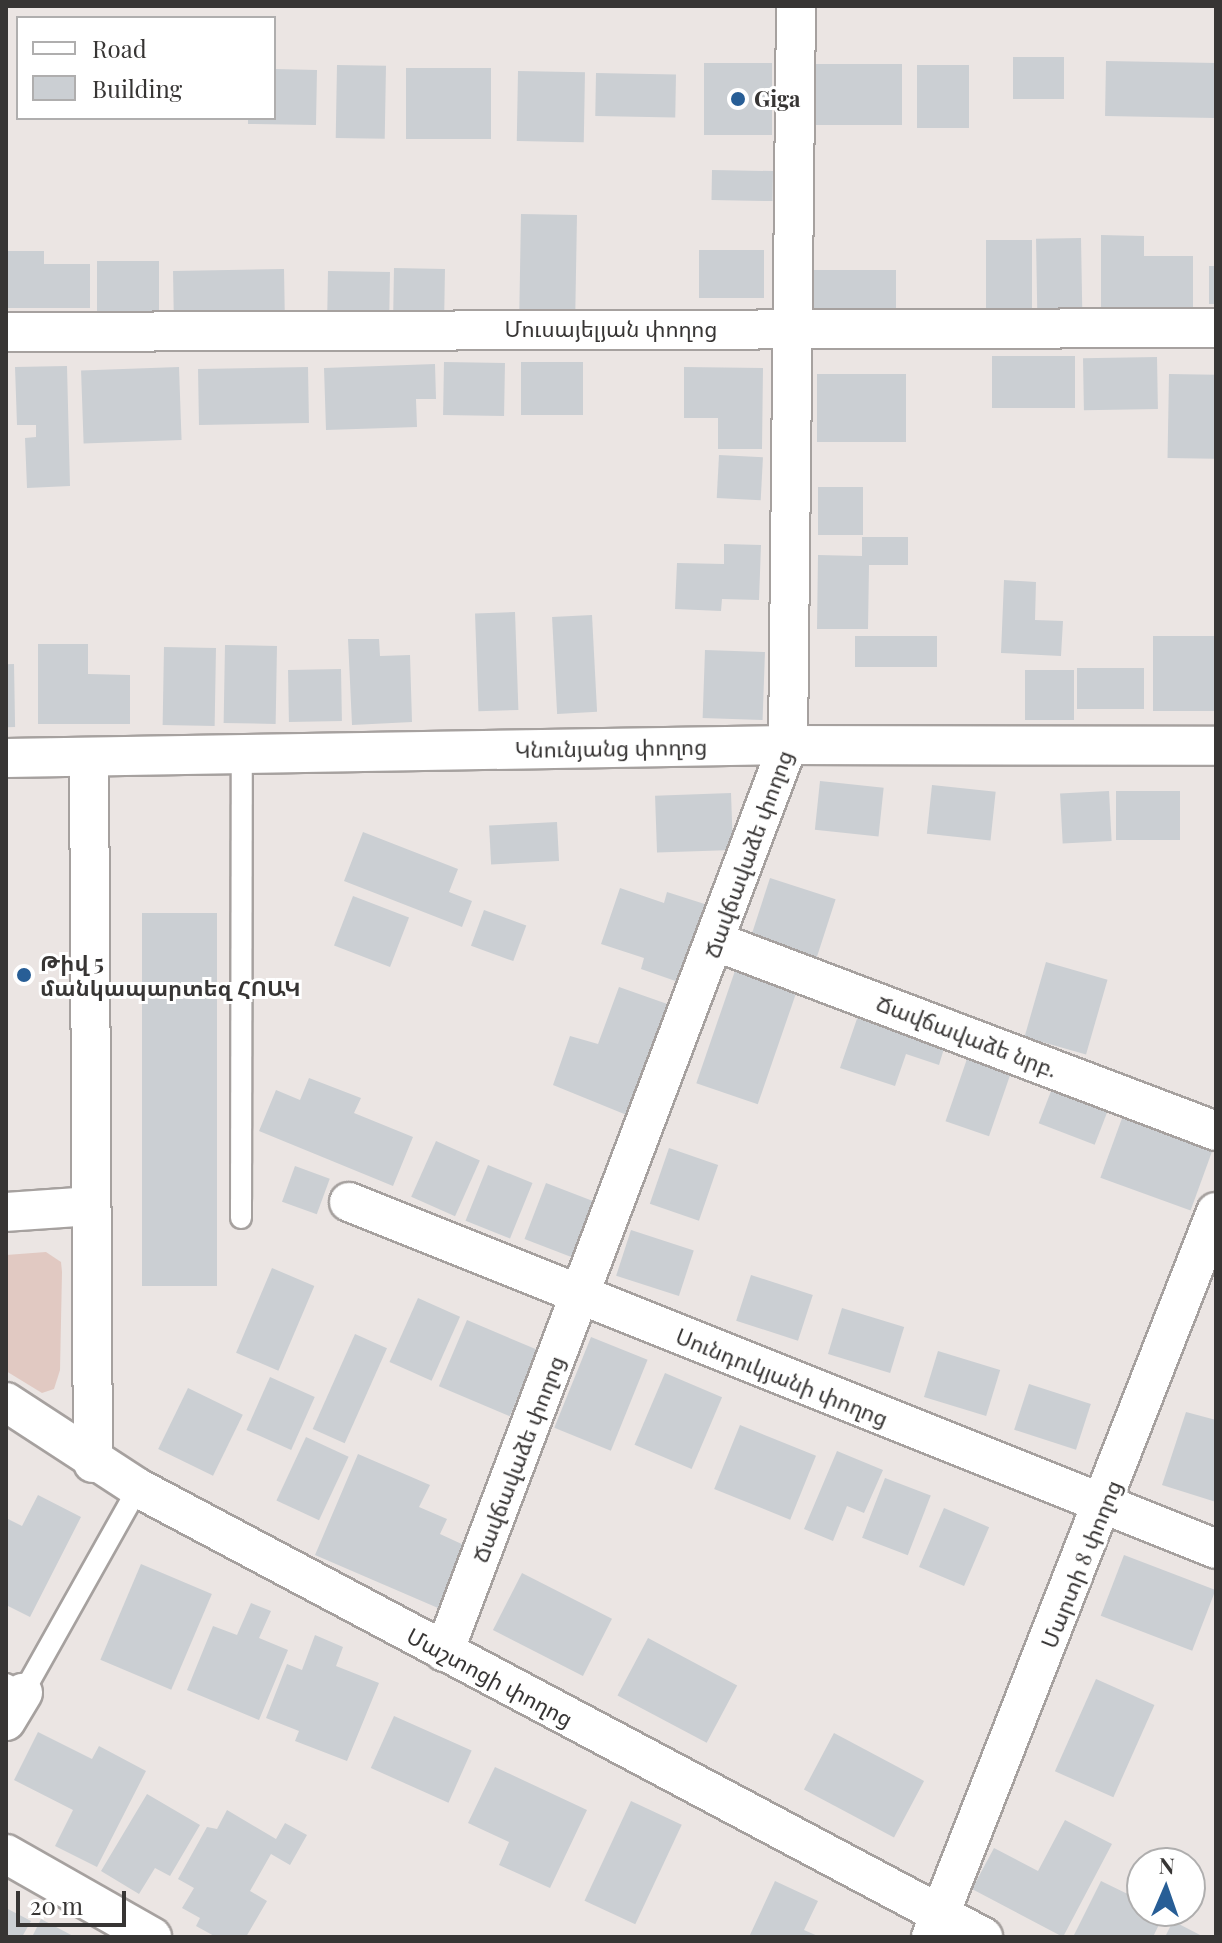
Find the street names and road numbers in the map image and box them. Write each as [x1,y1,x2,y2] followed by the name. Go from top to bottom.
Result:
[504,316,718,342] street label: Մուսայելյան փողոց
[515,733,707,763] street label: Կնունյանց փողոց
[698,747,798,961] street label: Ճավճավաձե փողոց
[873,989,1061,1083] street label: Ճավճավաձե նրբ.
[672,1322,892,1432] street label: Սունդուկյանի փողոց
[466,1352,570,1566] street label: Ճավճավաձե փողոց
[1035,1476,1127,1652] street label: Մարտի 8 փողոց
[402,1622,578,1732] street label: Մաշտոցի փողոց

